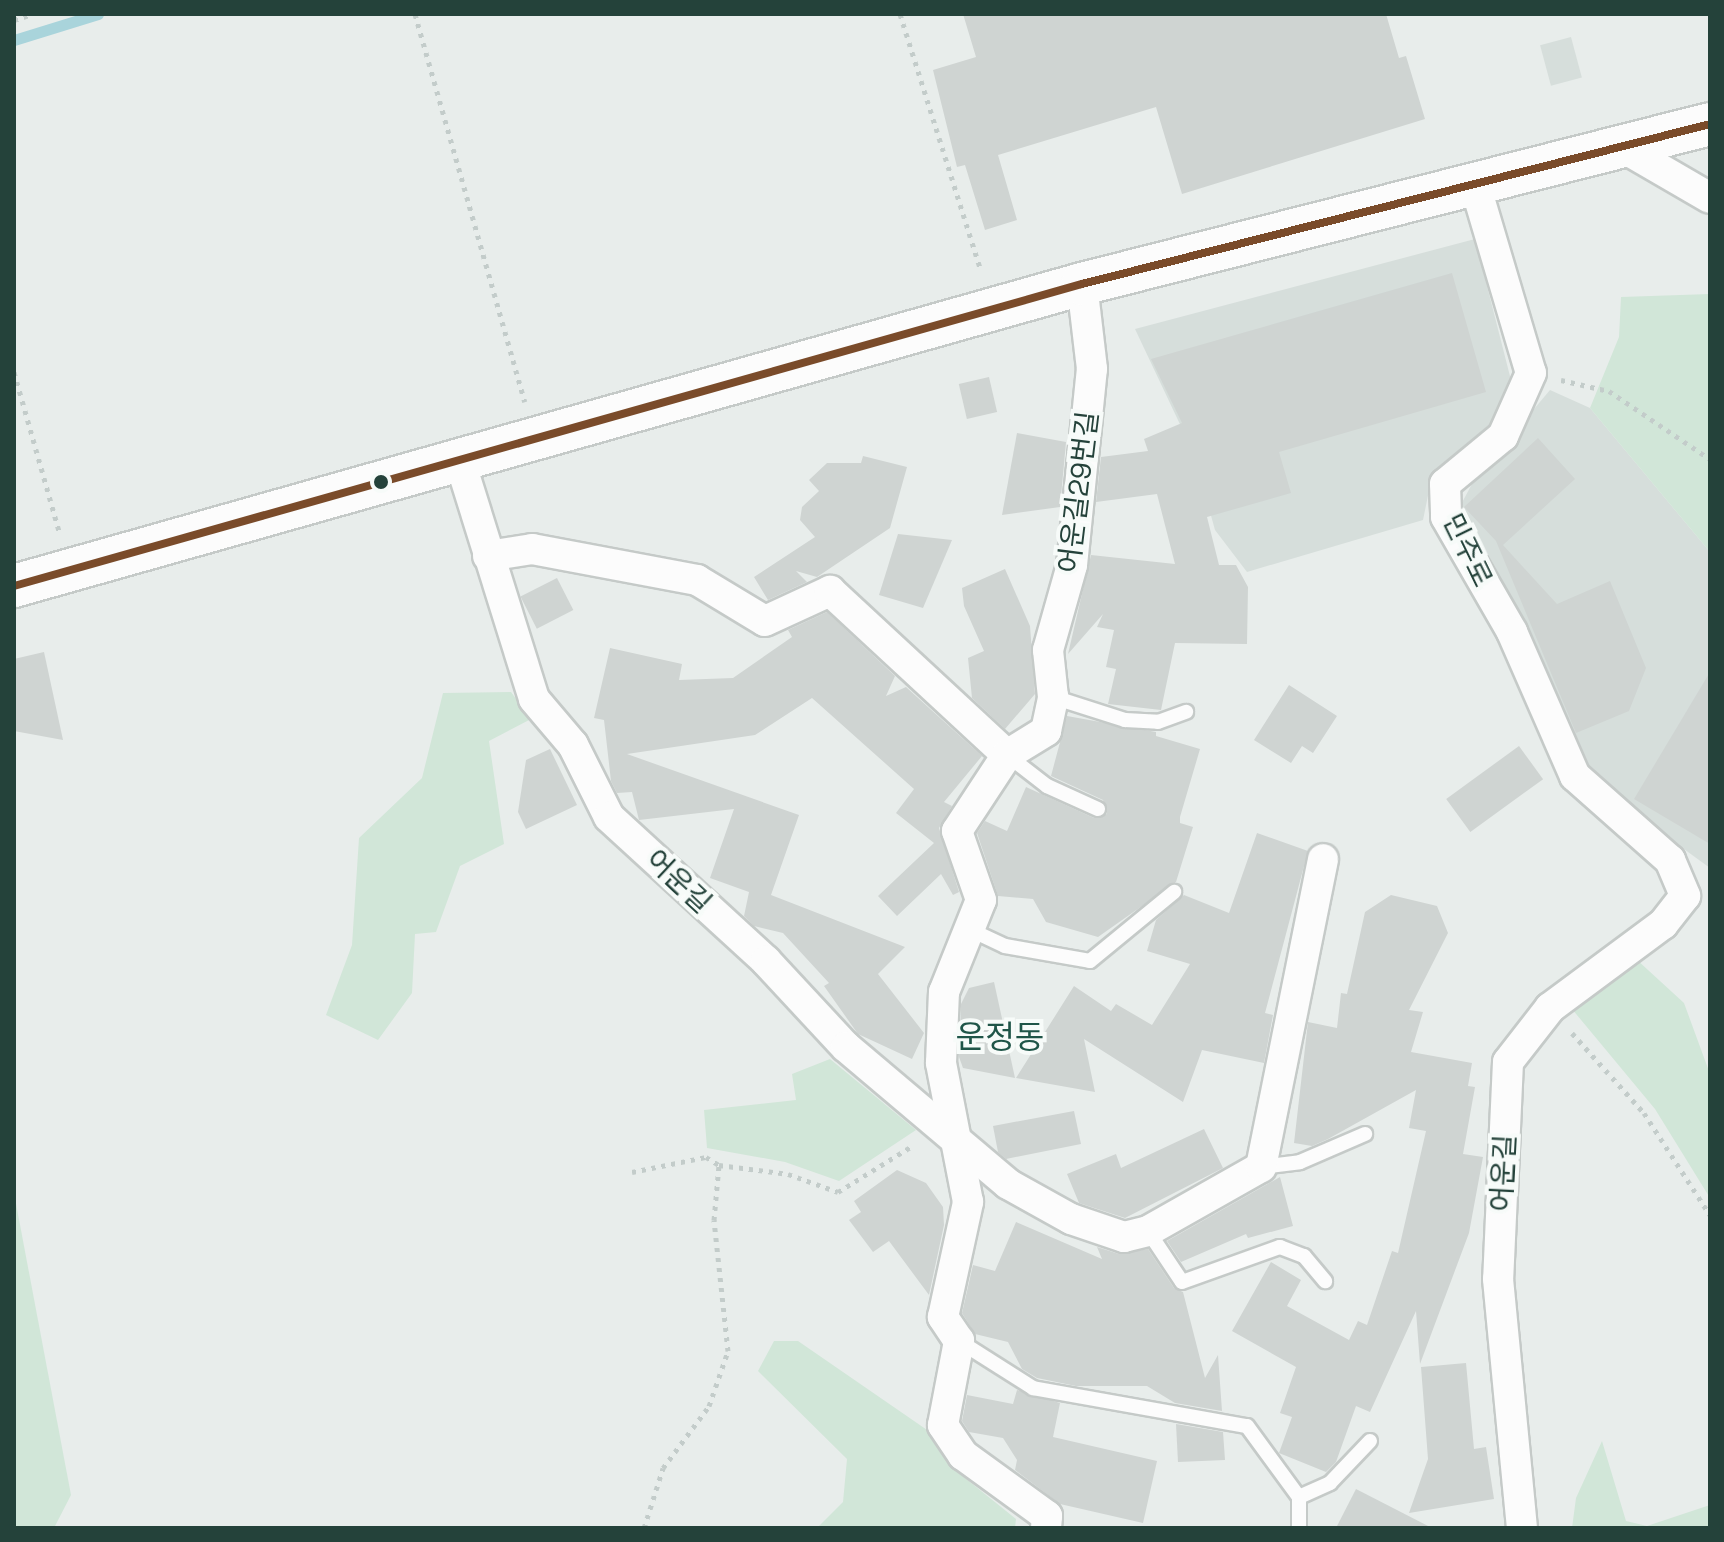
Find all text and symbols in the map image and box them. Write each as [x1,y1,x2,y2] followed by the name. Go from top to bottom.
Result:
[1051,409,1105,575] street label: 어운길29번길
[373,474,389,490] unlabelled marker
[1436,508,1500,592] street label: 민주로
[639,842,719,920] street label: 어운길
[956,1018,1044,1056] district label: 운정동
[1484,1134,1522,1212] street label: 어운길

